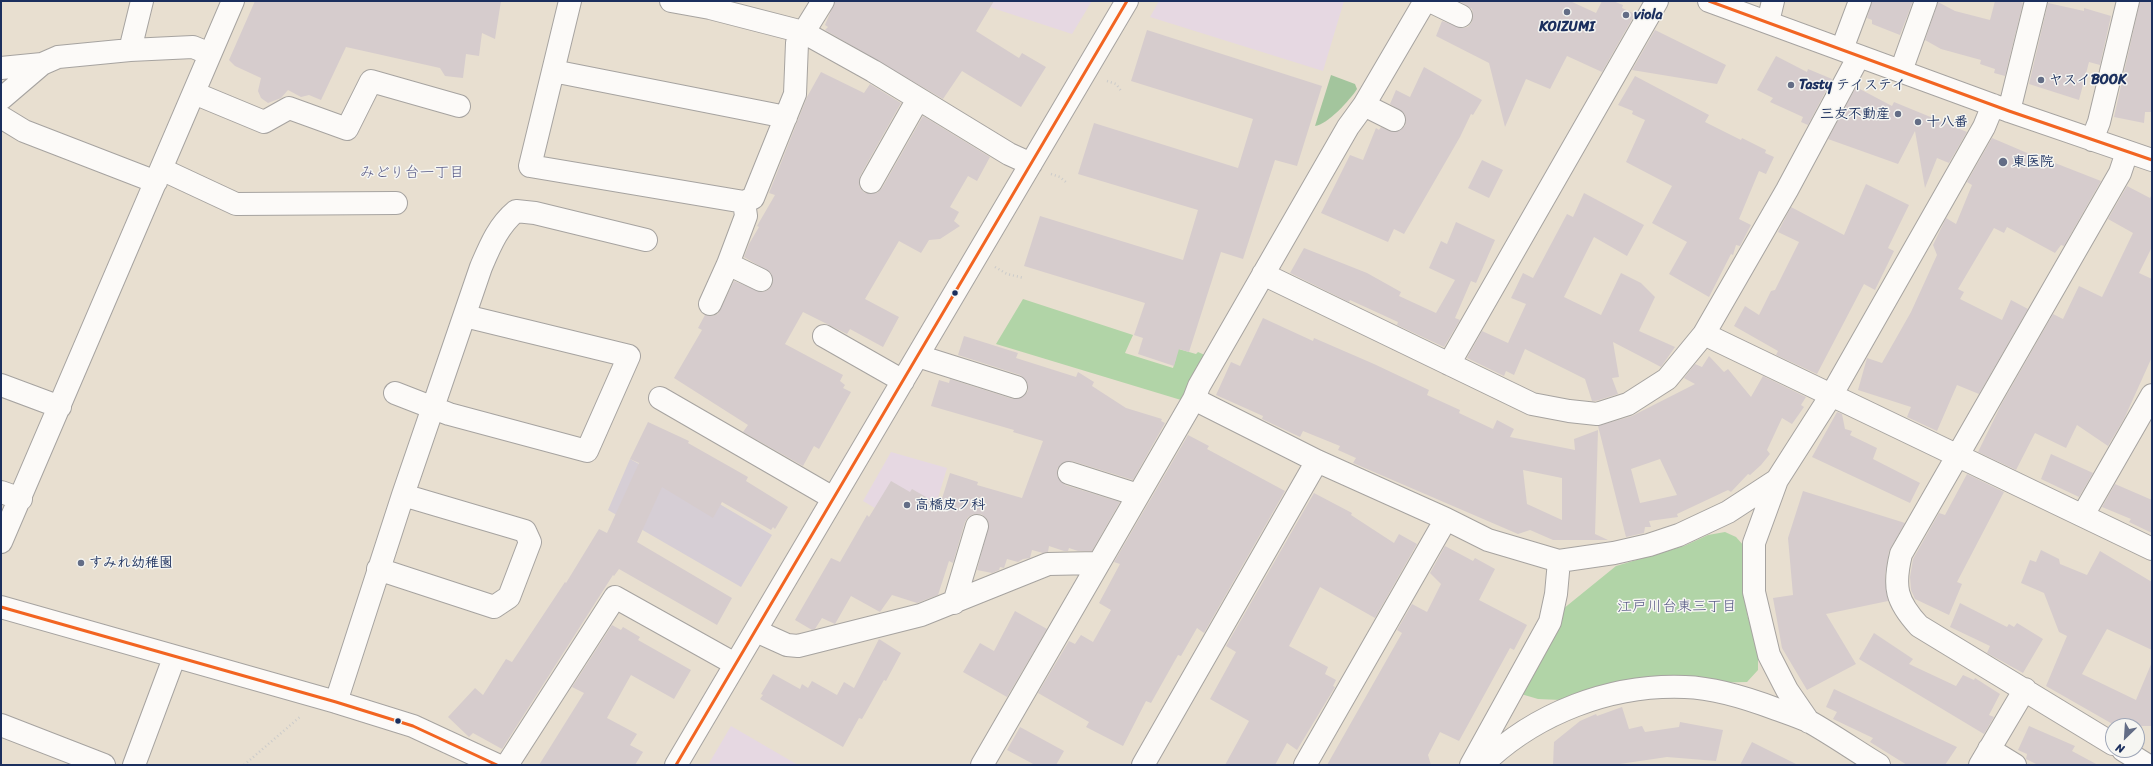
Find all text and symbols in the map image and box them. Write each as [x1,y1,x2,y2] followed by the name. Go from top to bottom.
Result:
[1562,7,1572,17] marker: KOIZUMI
[1634,7,1663,23] place label: viola
[1621,10,1631,20] marker: viola
[1539,19,1595,35] place label: KOIZUMI
[2049,72,2126,88] place label: ヤスイBOOK
[2036,75,2046,85] marker: ヤスイBOOK
[1799,77,1906,93] place label: Tasty テイステイ
[1786,80,1796,90] marker: Tasty テイステイ
[1820,106,1890,122] place label: 三友不動産
[1893,109,1903,119] marker: 三友不動産
[1926,114,1968,130] place label: 十八番
[1913,117,1923,127] marker: 十八番
[2012,154,2054,170] place label: 東医院
[1997,156,2009,168] marker: 東医院
[360,164,464,182] district label: みどり台一丁目
[950,288,960,298] unlabelled marker
[915,497,985,513] place label: 高橋皮フ科
[902,500,912,510] marker: 高橋皮フ科
[89,555,173,571] place label: すみれ幼稚園
[76,558,86,568] marker: すみれ幼稚園
[1617,598,1737,616] district label: 江戸川台東三丁目
[393,716,403,726] unlabelled marker
[2105,718,2145,758] north arrow
[2113,738,2128,759] text: N

